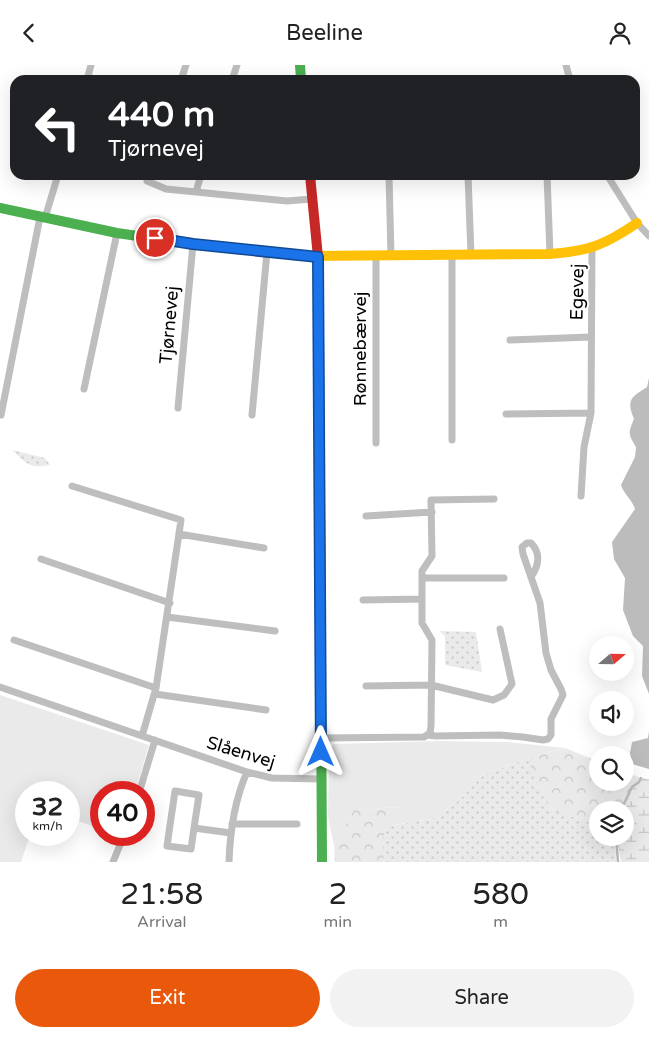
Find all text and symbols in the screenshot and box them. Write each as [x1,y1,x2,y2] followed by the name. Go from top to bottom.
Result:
[15,19,43,47] icon: back
[606,19,634,47] icon: person
[286,20,363,46] text: Beeline
[108,94,215,136] text: 440 m
[25,95,90,160] icon: left
[108,136,204,162] text: Tjørnevej
[134,217,176,259] pin
[141,224,169,252] icon: arrive
[566,263,588,321] street label: Egevej
[155,285,183,365] street label: Tjørnevej
[349,292,371,406] street label: Rønnebærvej
[589,636,634,681] north arrow
[589,636,634,846] map controls
[589,691,634,736] button: sound
[294,725,346,777] position arrow
[204,731,278,773] street label: Slåenvej
[589,746,634,791] button: search
[90,781,155,846] speed limit sign: 40
[32,792,63,822] text: 32
[589,801,634,846] button: layers
[32,819,63,833] text: km/h
[120,876,203,913] text: 21:58
[328,876,347,913] text: 2
[472,876,529,913] text: 580
[137,912,187,932] text: Arrival
[324,912,352,932] text: min
[493,912,508,932] text: m
[15,969,320,1027] button: Exit
[330,969,634,1027] button: Share

